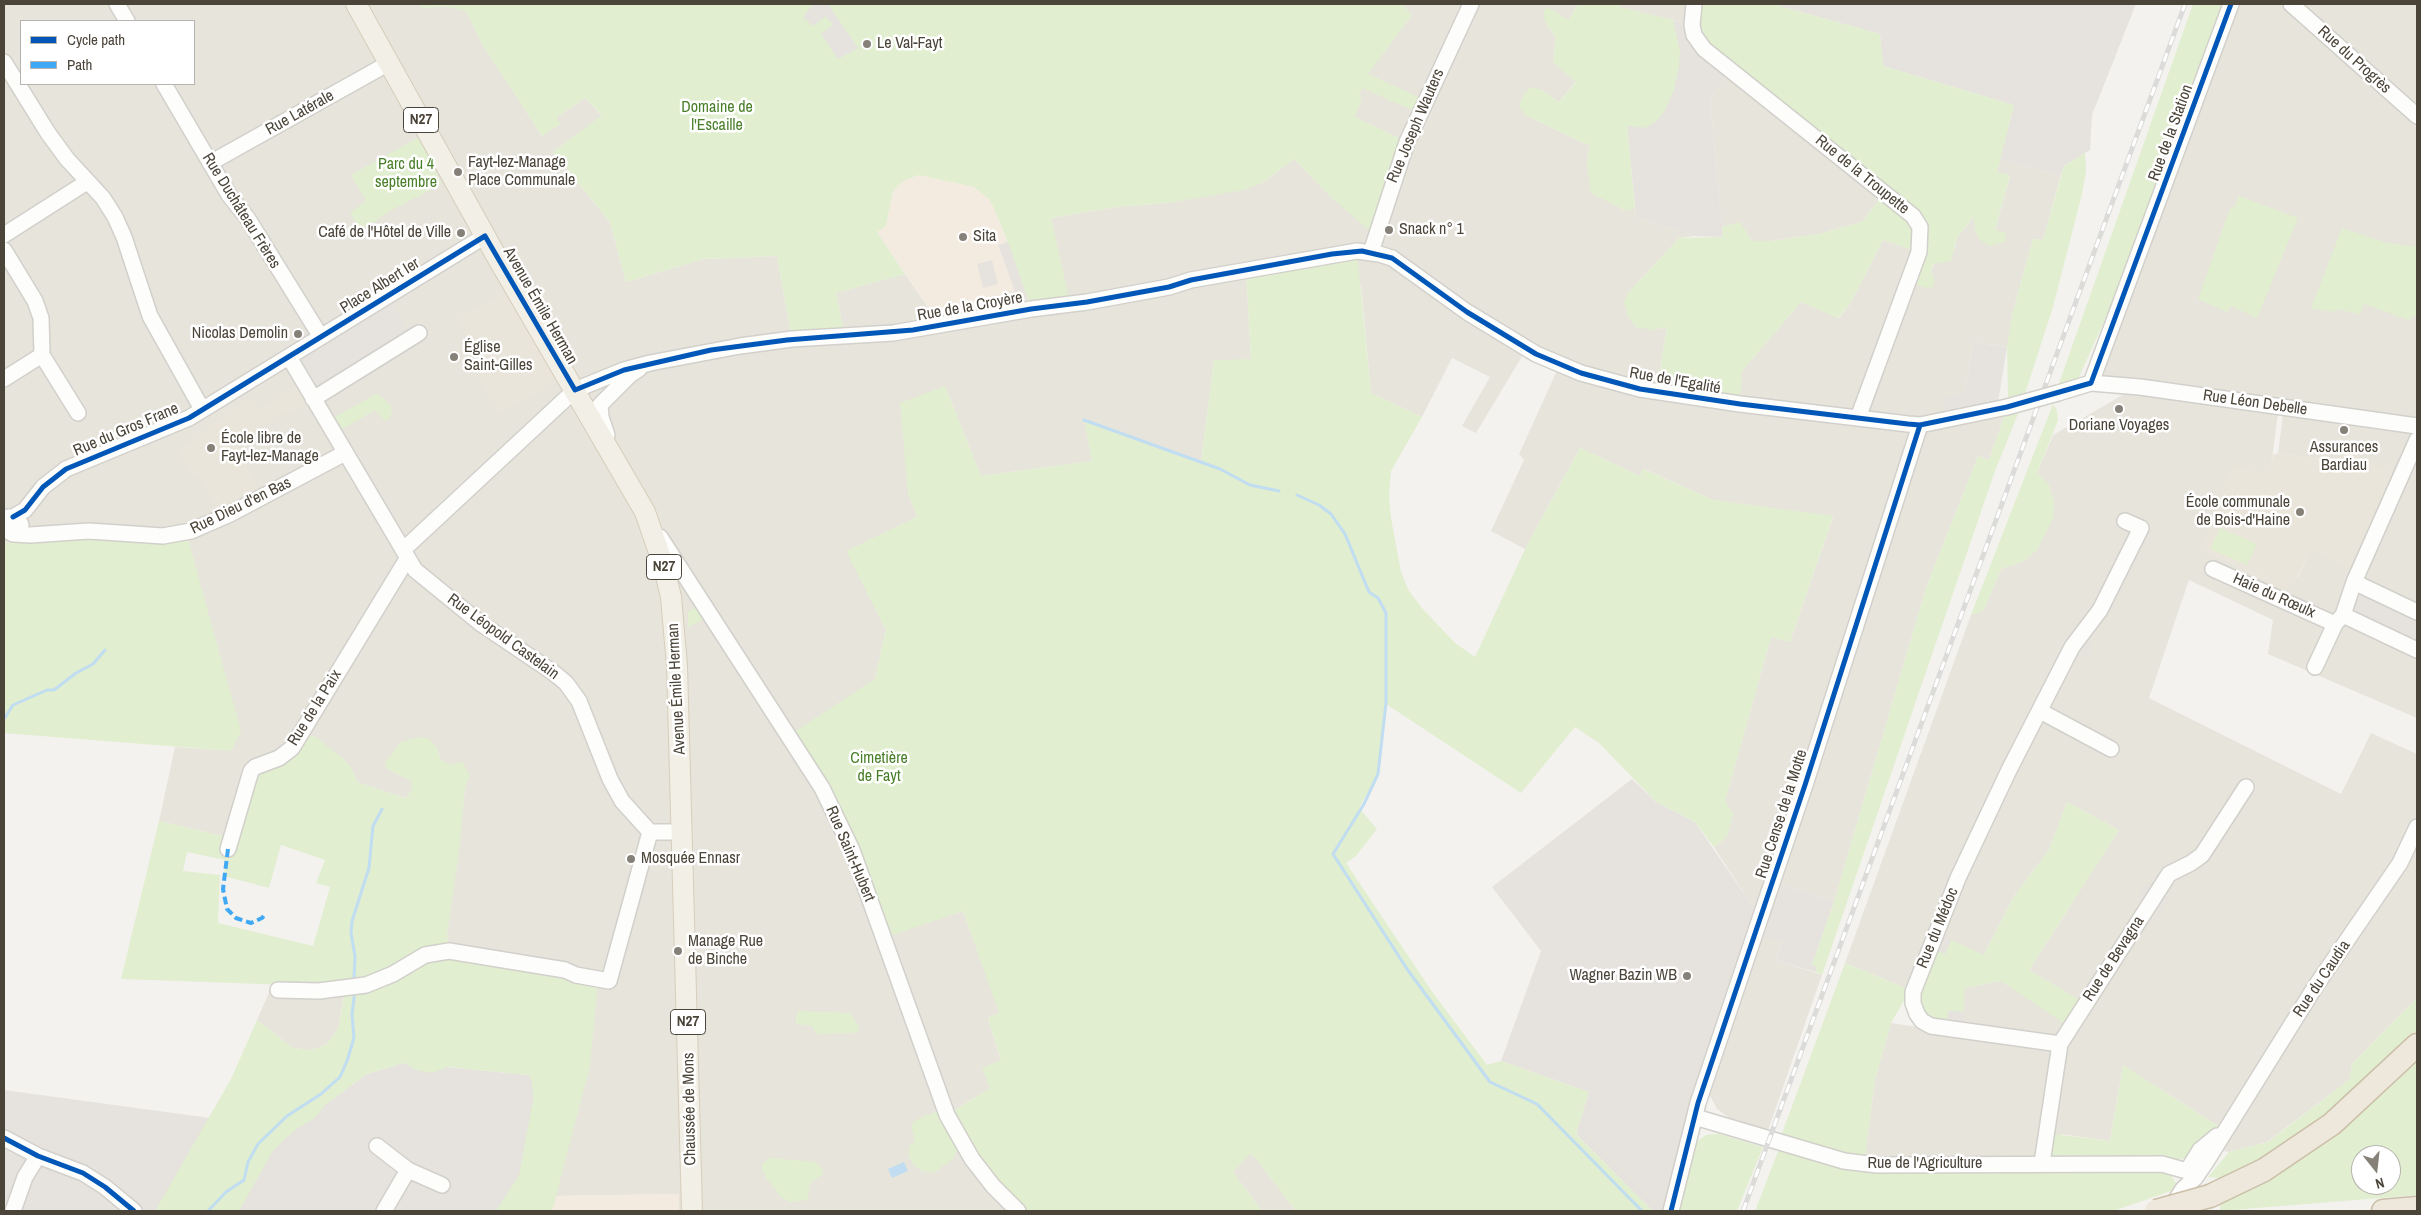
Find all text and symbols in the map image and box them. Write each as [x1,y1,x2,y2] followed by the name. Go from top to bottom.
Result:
[20,20,195,85] legend
[2313,22,2395,98] street label: Rue du Progrès
[67,29,125,50] text: Cycle path
[877,34,942,54] place label: Le Val-Fayt
[861,38,873,50] marker: Le Val-Fayt
[67,54,92,75] text: Path
[1383,66,1449,186] street label: Rue Joseph Wauters
[2145,82,2197,184] street label: Rue de la Station
[262,86,338,140] street label: Rue Latérale
[681,98,753,136] park label: Domaine de l'Escaille
[404,108,438,132] road number: N27
[1811,131,1913,219] street label: Rue de la Troupette
[198,150,284,272] street label: Rue Duchâteau Frères
[468,153,575,191] place label: Fayt-lez-Manage Place Communale
[375,155,437,193] park label: Parc du 4 septembre
[452,166,464,178] marker: Fayt-lez-Manage Place Communale
[1399,220,1464,240] place label: Snack n° 1
[318,223,451,243] place label: Café de l'Hôtel de Ville
[1383,224,1395,236] marker: Snack n° 1
[455,227,467,239] marker: Café de l'Hôtel de Ville
[973,227,996,247] place label: Sita
[957,231,969,243] marker: Sita
[499,244,581,368] street label: Avenue Émile Herman
[337,254,423,318] street label: Place Albert Ier
[916,288,1024,326] street label: Rue de la Croyère
[192,324,288,344] place label: Nicolas Demolin
[292,328,304,340] marker: Nicolas Demolin
[464,338,533,376] place label: Église Saint-Gilles
[448,351,460,363] marker: Église Saint-Gilles
[1628,364,1722,398] street label: Rue de l'Egalité
[2202,386,2308,420] street label: Rue Léon Debelle
[71,399,181,461] street label: Rue du Gros Frane
[2113,403,2125,415] marker: Doriane Voyages
[2069,416,2169,436] place label: Doriane Voyages
[2338,424,2350,436] marker: Assurances Bardiau
[221,429,319,467] place label: École libre de Fayt-lez-Manage
[2310,438,2378,476] place label: Assurances Bardiau
[205,442,217,454] marker: École libre de Fayt-lez-Manage
[187,473,295,539] street label: Rue Dieu d'en Bas
[2186,493,2290,531] place label: École communale de Bois-d'Haine
[2294,506,2306,518] marker: École communale de Bois-d'Haine
[646,554,682,580] road number: N27
[2230,569,2318,623] street label: Haie du Rœulx
[443,590,563,684] street label: Rue Léopold Castelain
[664,623,690,755] street label: Avenue Émile Herman
[284,666,346,750] street label: Rue de la Paix
[1752,747,1812,881] street label: Rue Cense de la Motte
[850,749,908,787] park label: Cimetière de Fayt
[821,803,879,905] street label: Rue Saint-Hubert
[641,849,740,869] place label: Mosquée Ennasr
[625,853,637,865] marker: Mosquée Ennasr
[1913,885,1963,971] street label: Rue du Médoc
[2079,913,2149,1005] street label: Rue de Bevagna
[688,932,763,970] place label: Manage Rue de Binche
[2289,937,2355,1021] street label: Rue du Caudia
[672,945,684,957] marker: Manage Rue de Binche
[1570,966,1677,986] place label: Wagner Bazin WB
[1681,970,1693,982] marker: Wagner Bazin WB
[670,1010,706,1034] road number: N27
[679,1052,701,1166] street label: Chaussée de Mons
[2351,1145,2401,1195] north arrow
[1868,1154,1982,1174] street label: Rue de l'Agriculture
[2373,1174,2386,1193] text: N

